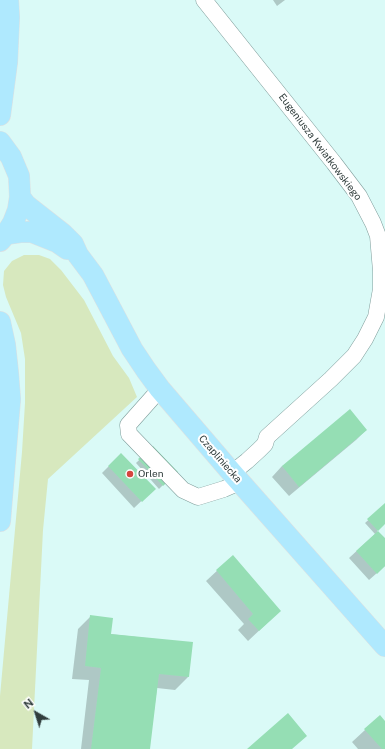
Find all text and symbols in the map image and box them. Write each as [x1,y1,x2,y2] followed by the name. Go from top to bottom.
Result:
[276,91,364,203] street label: Eugeniusza Kwiatkowskiego
[196,433,244,485] street label: Czapliniecka
[138,468,163,480] place label: Orlen
[125,469,135,479] marker: Orlen
[16,693,56,733] north arrow
[21,696,36,711] text: N

